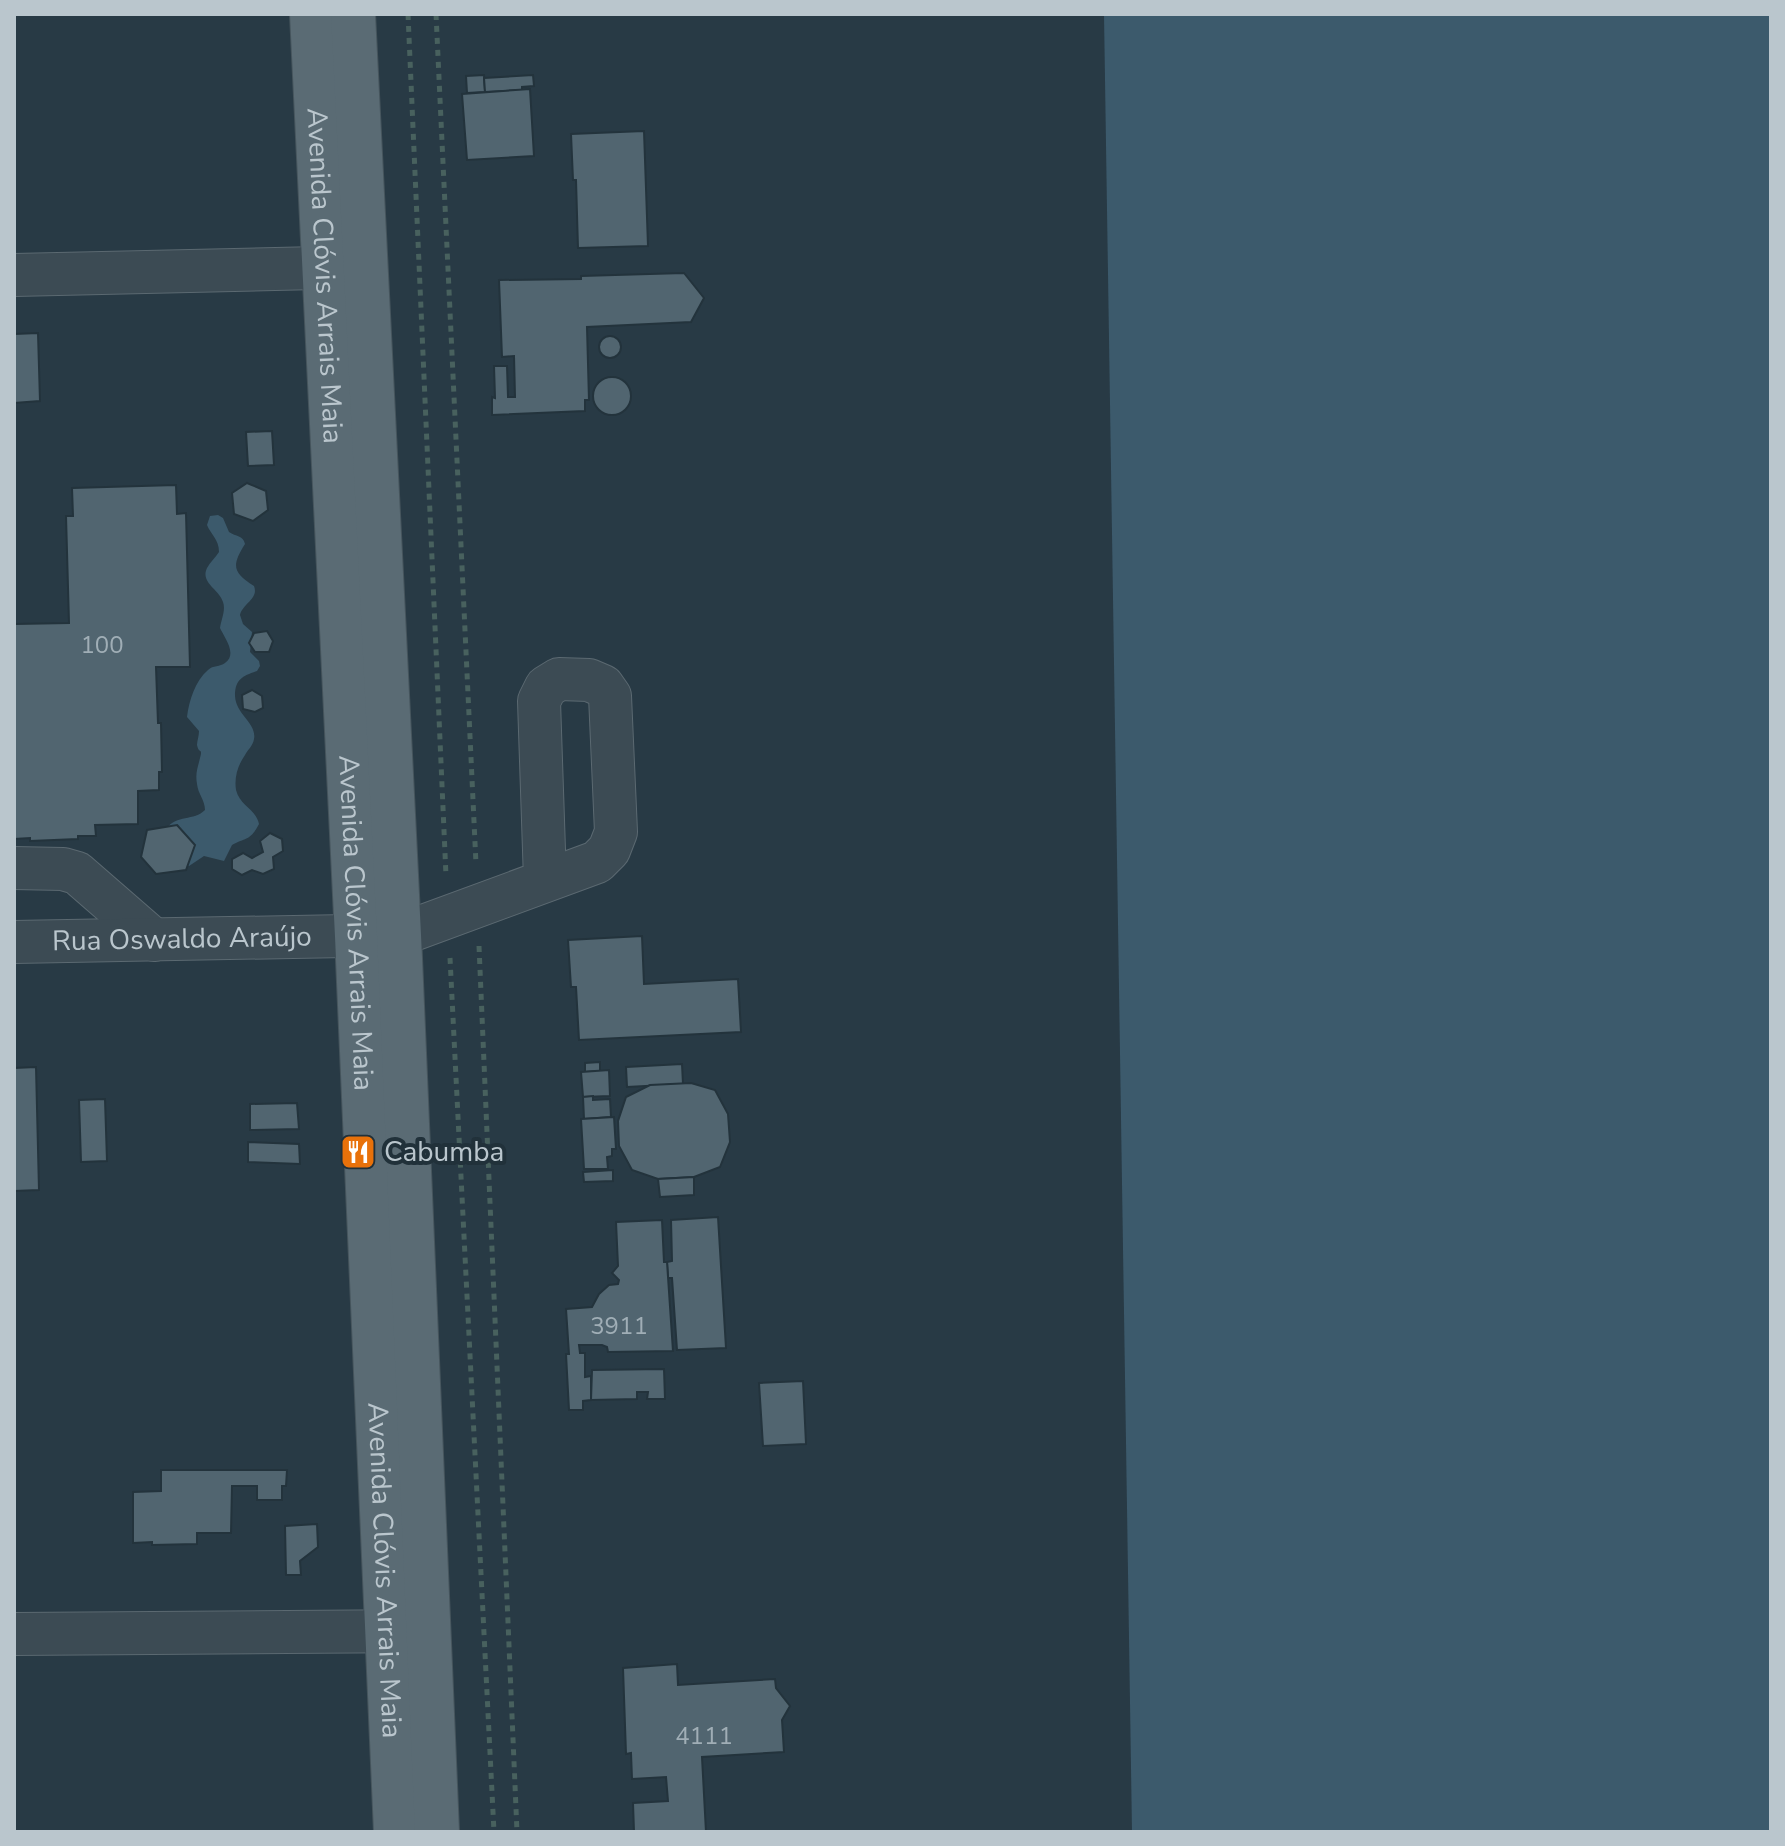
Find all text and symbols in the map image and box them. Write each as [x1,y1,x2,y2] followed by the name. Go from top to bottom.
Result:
[298,107,352,444] street label: Avenida Clóvis Arrais Maia
[80,629,124,661] house number: 100
[329,754,383,1092] street label: Avenida Clóvis Arrais Maia
[52,918,312,960] street label: Rua Oswaldo Araújo
[339,1133,377,1171] restaurant icon: Cabumba
[384,1133,504,1171] place label: Cabumba
[590,1310,648,1342] house number: 3911
[358,1402,411,1739] street label: Avenida Clóvis Arrais Maia
[675,1720,733,1752] house number: 4111

